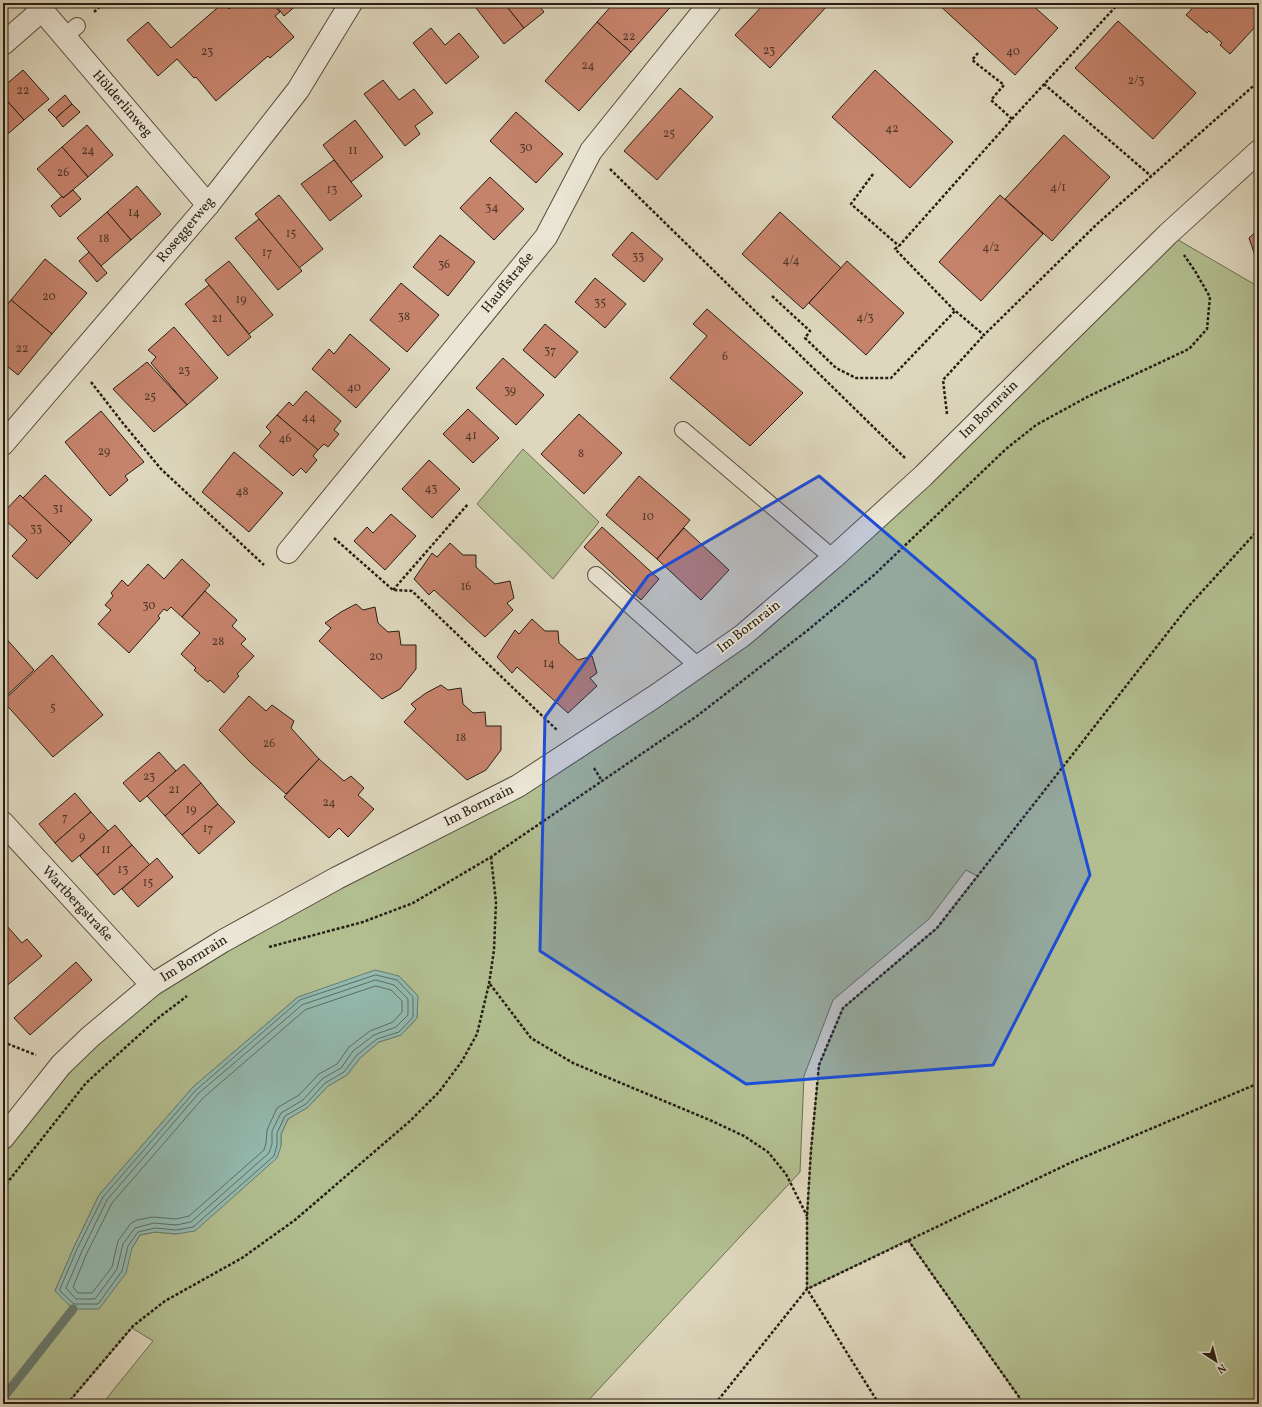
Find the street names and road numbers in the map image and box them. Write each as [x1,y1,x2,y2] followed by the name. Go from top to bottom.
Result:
[88,66,156,142] street label: Hölderlinweg
[153,193,219,267] street label: Roseggerweg
[477,248,539,318] street label: Hauffstraße
[955,376,1023,444] street label: Im Bornrain
[713,596,785,658] street label: Im Bornrain
[441,780,517,832] street label: Im Bornrain
[37,862,117,946] street label: Wartbergstraße
[157,931,231,987] street label: Im Bornrain

